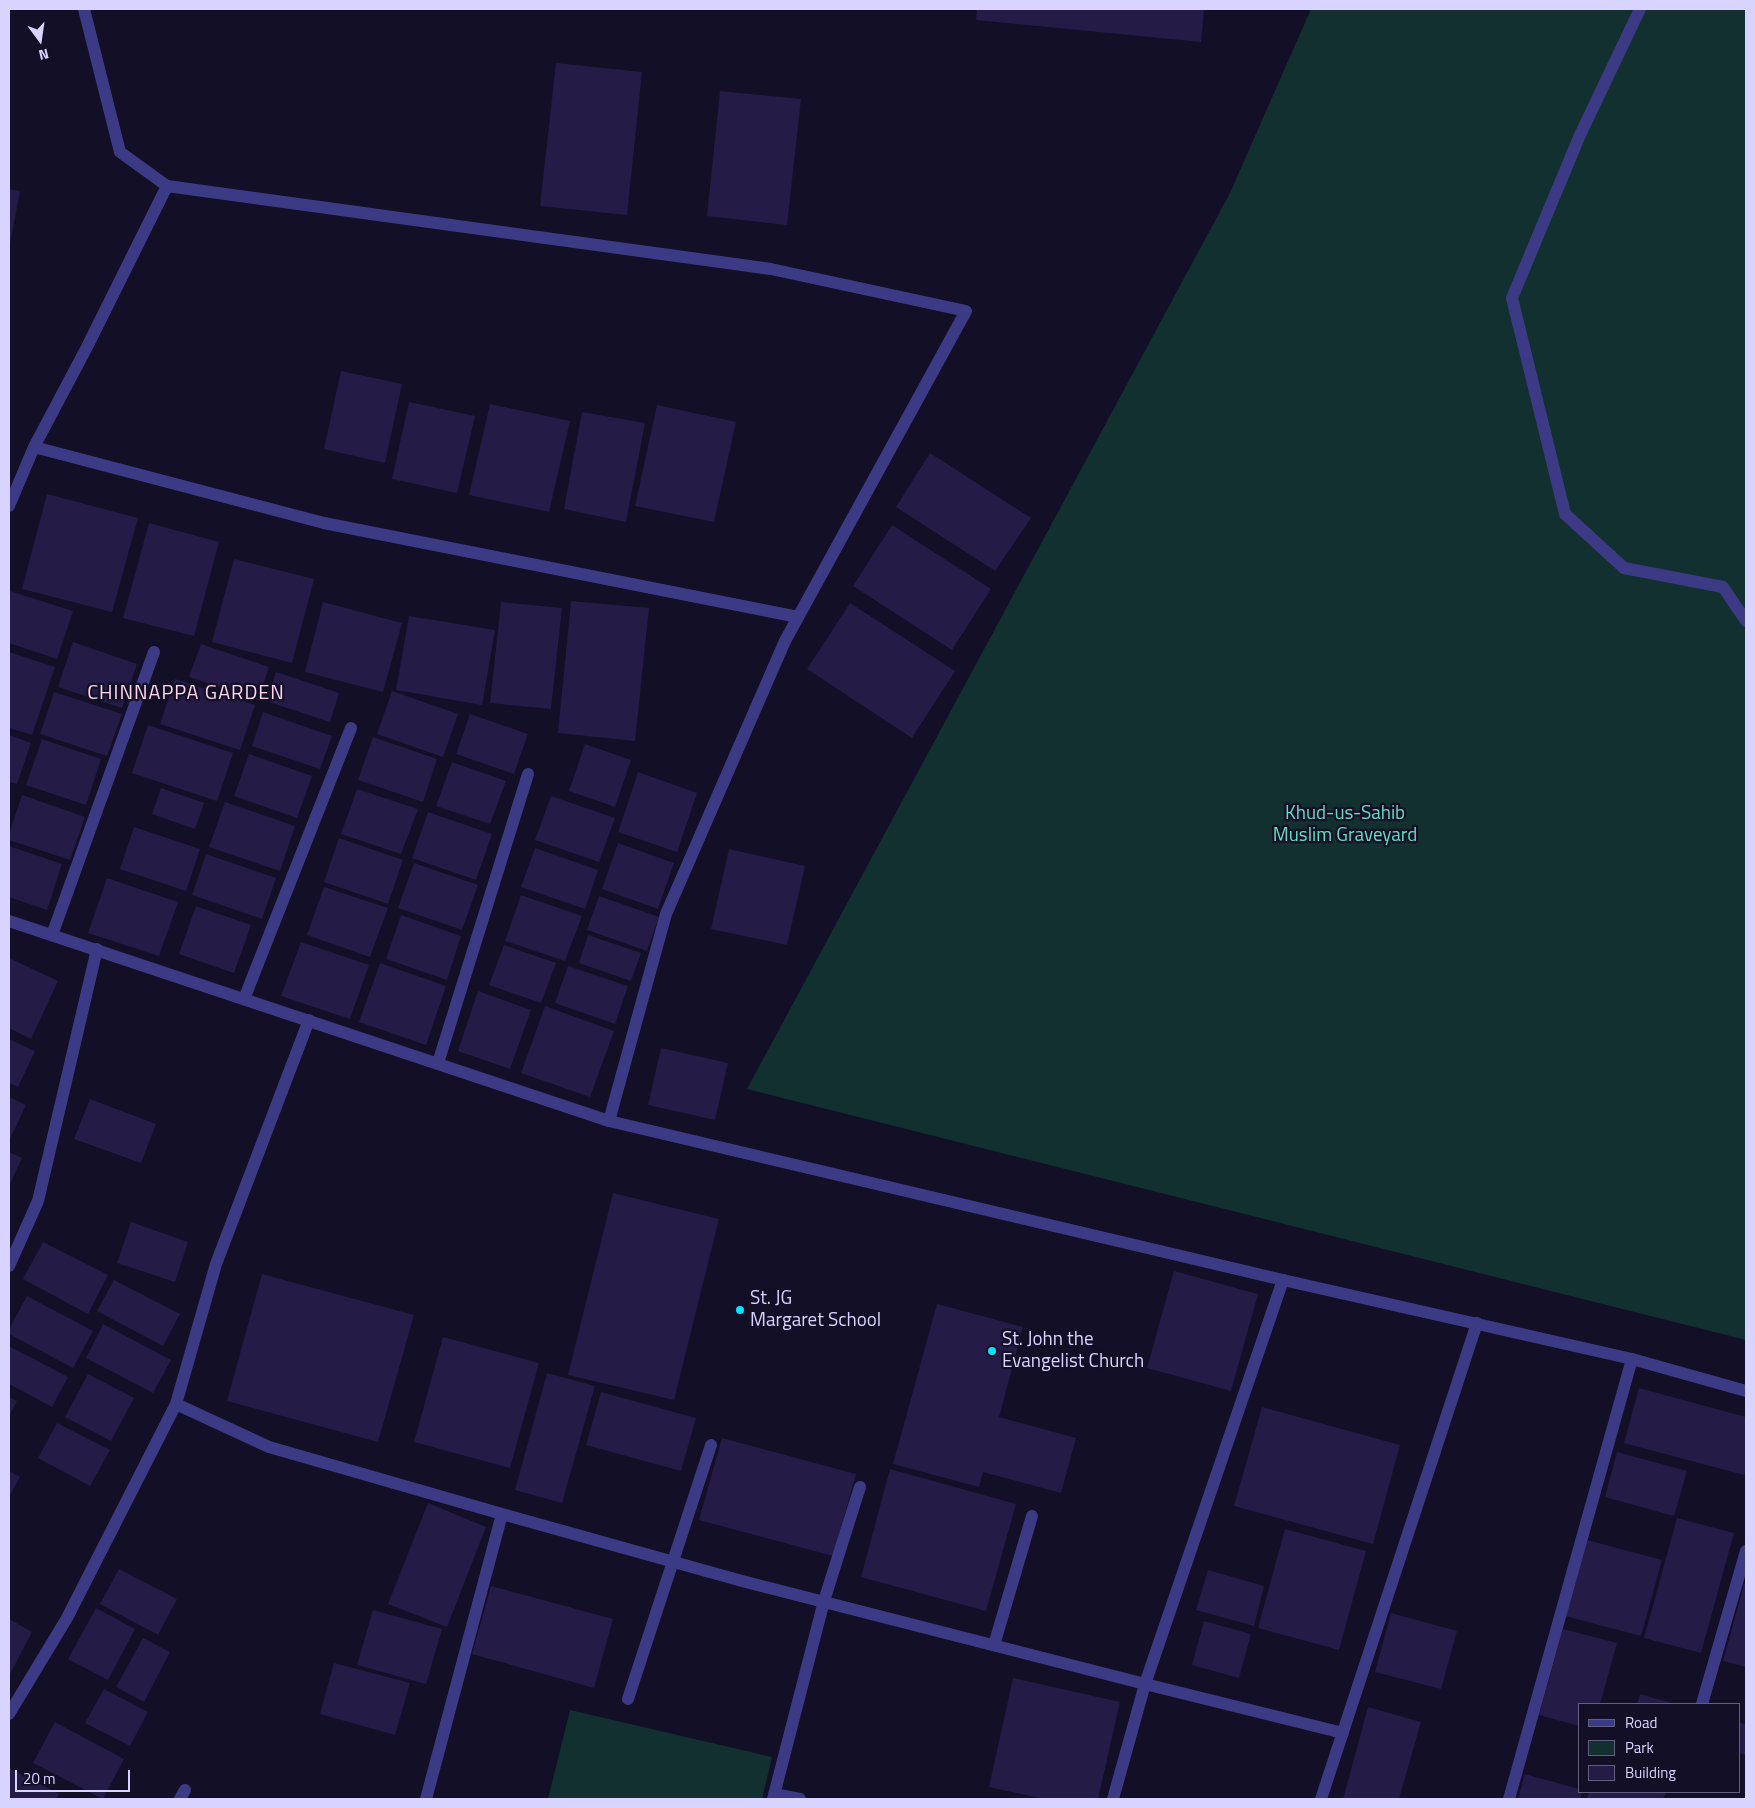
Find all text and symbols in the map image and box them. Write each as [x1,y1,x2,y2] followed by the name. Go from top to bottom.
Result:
[15,15,65,65] north arrow
[37,44,51,66] text: N
[85,682,287,706] district label: CHINNAPPA GARDEN
[1273,803,1417,847] park label: Khud-us-Sahib Muslim Graveyard
[750,1288,881,1332] place label: St. JG Margaret School
[734,1304,746,1316] marker: St. JG Margaret School
[1002,1329,1144,1373] place label: St. John the Evangelist Church
[986,1345,998,1357] marker: St. John the Evangelist Church
[1578,1703,1740,1793] legend
[1625,1711,1657,1734] text: Road
[1625,1736,1654,1759] text: Park
[18,1760,132,1792] scale bar
[1625,1761,1676,1784] text: Building
[23,1767,56,1790] text: 20 m

